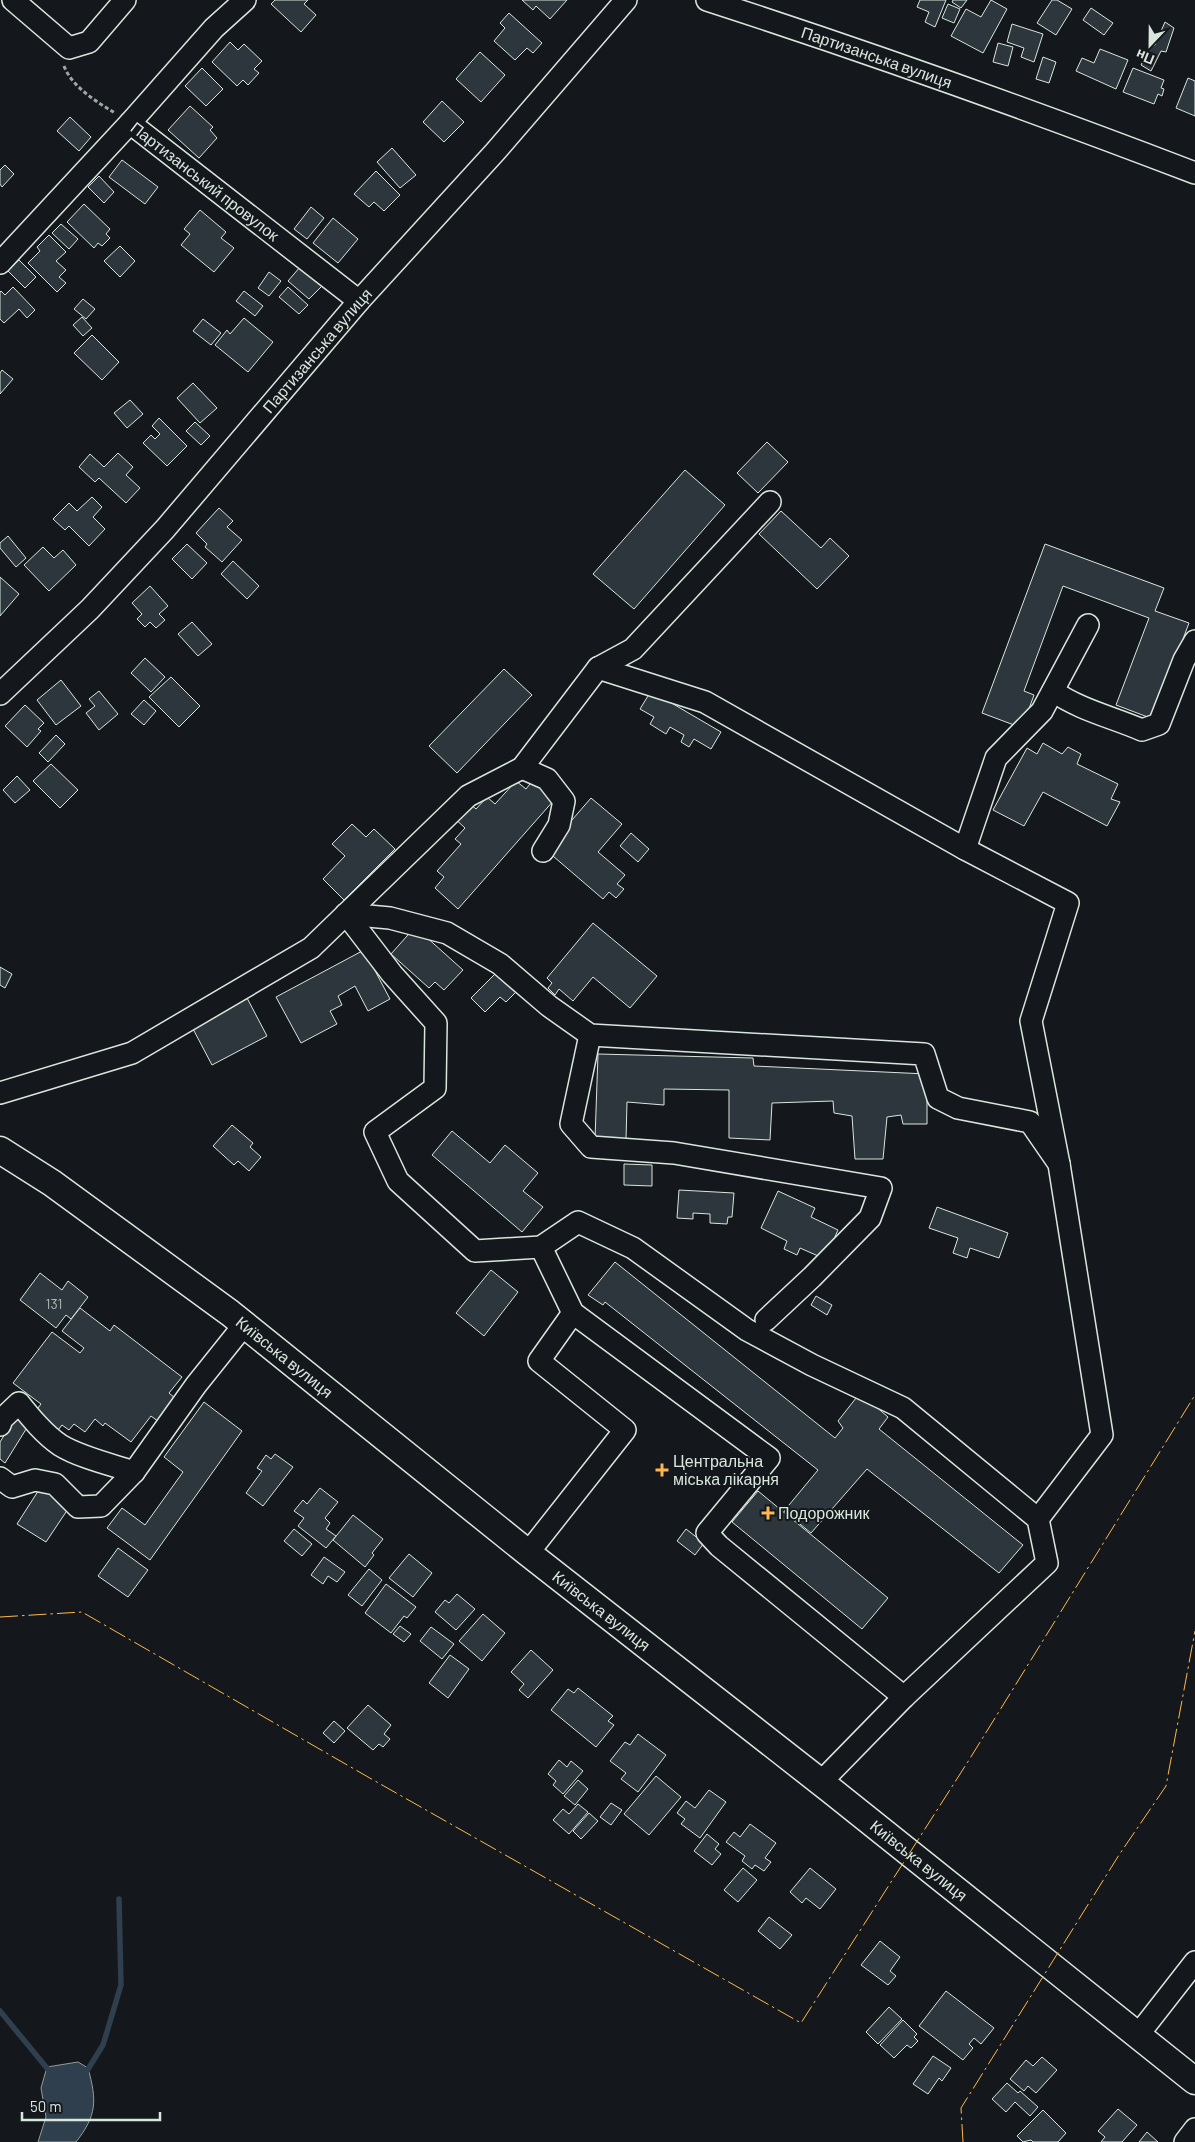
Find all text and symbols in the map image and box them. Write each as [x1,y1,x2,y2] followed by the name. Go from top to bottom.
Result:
[1125,20,1175,70] north arrow
[799,22,955,91] street label: Партизанська вулиця
[1133,46,1157,69] text: Пн
[127,117,284,245] street label: Партизанський провулок
[258,284,375,416] street label: Партизанська вулиця
[46,1295,62,1312] house number: 131
[233,1312,337,1401] street label: Київська вулиця
[673,1451,779,1488] place label: Центральна міська лікарня
[655,1463,669,1477] marker: Центральна міська лікарня
[778,1503,870,1522] place label: Подорожник
[762,1507,774,1519] marker: Подорожник
[549,1566,654,1654] street label: Київська вулиця
[867,1816,972,1905] street label: Київська вулиця
[22,2090,160,2122] scale bar
[30,2097,62,2115] text: 50 m

